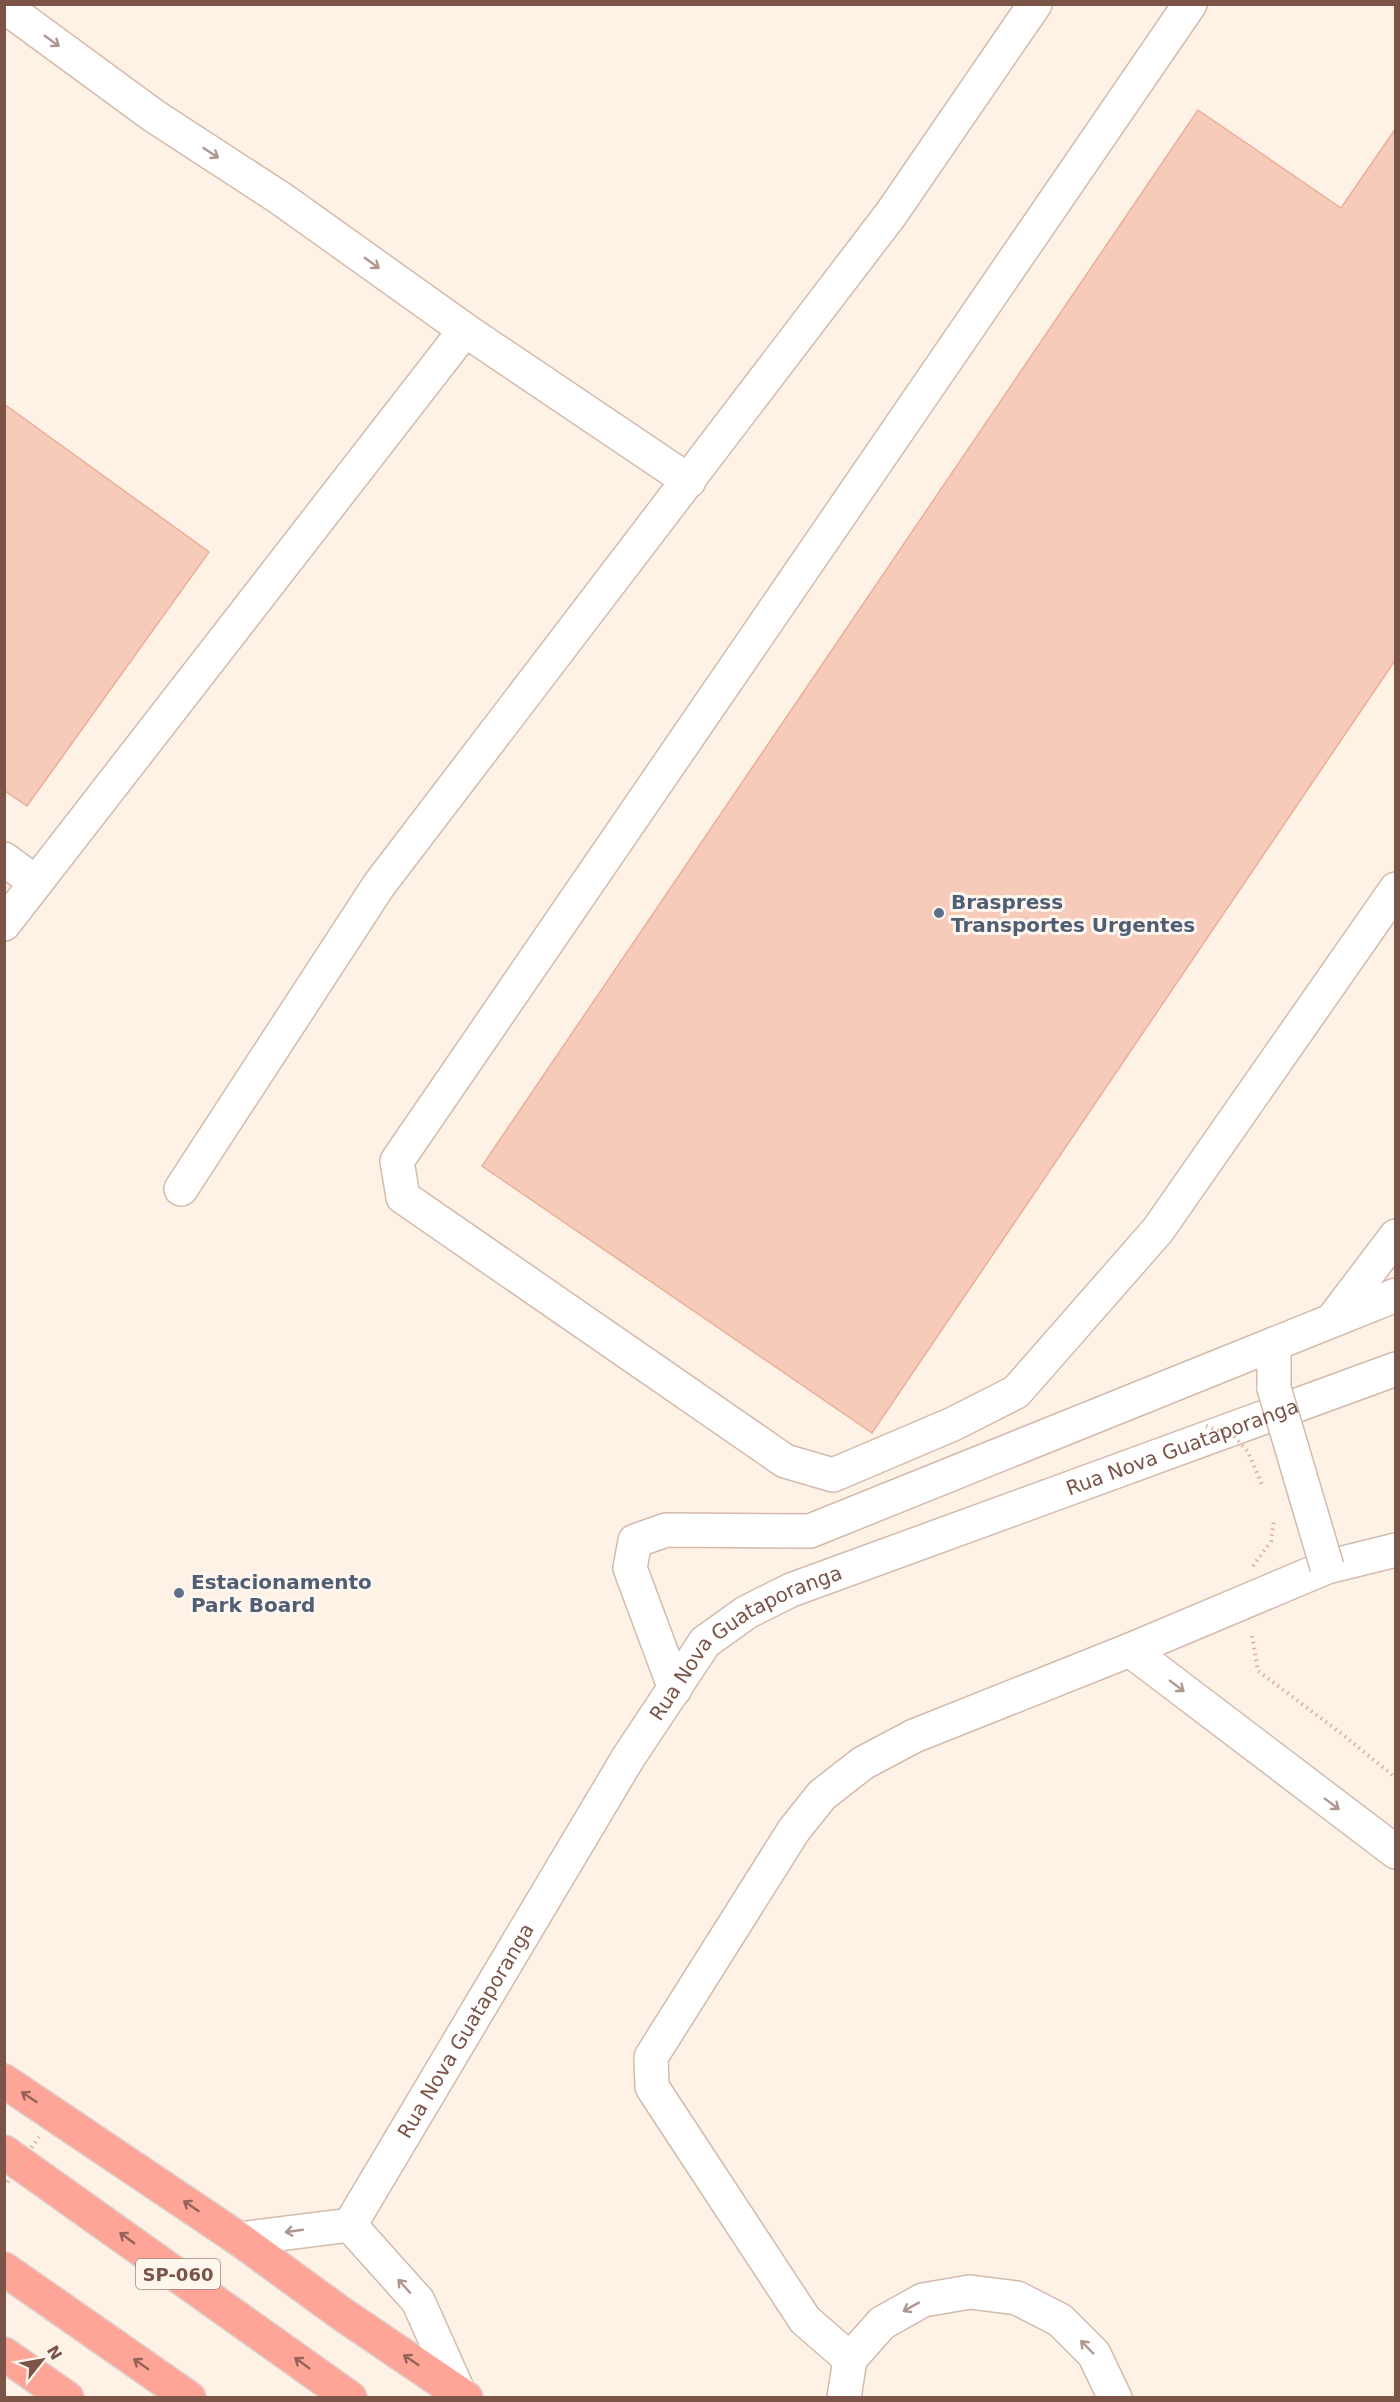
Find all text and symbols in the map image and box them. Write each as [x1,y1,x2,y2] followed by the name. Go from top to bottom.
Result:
[43,35,59,47] one-way arrow
[202,147,219,159] one-way arrow
[363,257,379,270] one-way arrow
[951,890,1195,937] place label: Braspress Transportes Urgentes
[932,906,946,920] marker: Braspress Transportes Urgentes
[1063,1394,1302,1501] street label: Rua Nova Guataporanga
[644,1560,845,1725] street label: Rua Nova Guataporanga
[191,1570,372,1617] place label: Estacionamento Park Board
[172,1586,186,1600] marker: Estacionamento Park Board
[1168,1679,1184,1692] one-way arrow
[1324,1797,1340,1810] one-way arrow
[392,1919,539,2142] street label: Rua Nova Guataporanga
[21,2091,38,2103] one-way arrow
[183,2200,199,2212] one-way arrow
[285,2226,305,2237] one-way arrow
[119,2232,135,2244] one-way arrow
[136,2259,220,2289] road number: SP-060
[397,2278,411,2293] one-way arrow
[903,2301,920,2313] one-way arrow
[12,2330,72,2390] north arrow
[1080,2339,1094,2354] one-way arrow
[43,2342,66,2363] text: N
[403,2354,419,2366] one-way arrow
[295,2357,311,2370] one-way arrow
[134,2358,150,2370] one-way arrow

